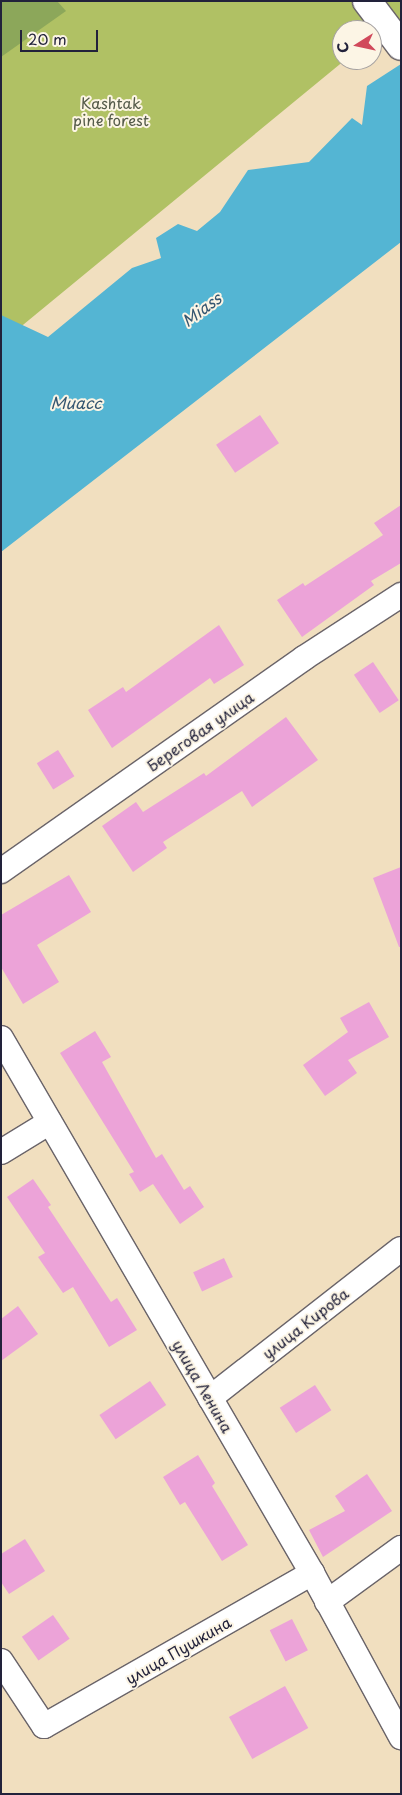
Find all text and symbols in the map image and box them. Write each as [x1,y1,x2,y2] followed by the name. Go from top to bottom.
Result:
[22,20,100,52] scale bar
[332,20,382,70] north arrow
[28,27,67,50] text: 20 m
[331,41,354,55] text: С
[73,93,149,128] park label: Kashtak pine forest
[178,288,224,330] water label: Miass
[50,392,102,412] water label: Миасс
[143,687,257,775] street label: Береговая улица
[258,1284,352,1362] street label: улица Кирова
[169,1336,237,1436] street label: улица Ленина
[122,1612,234,1688] street label: улица Пушкина

